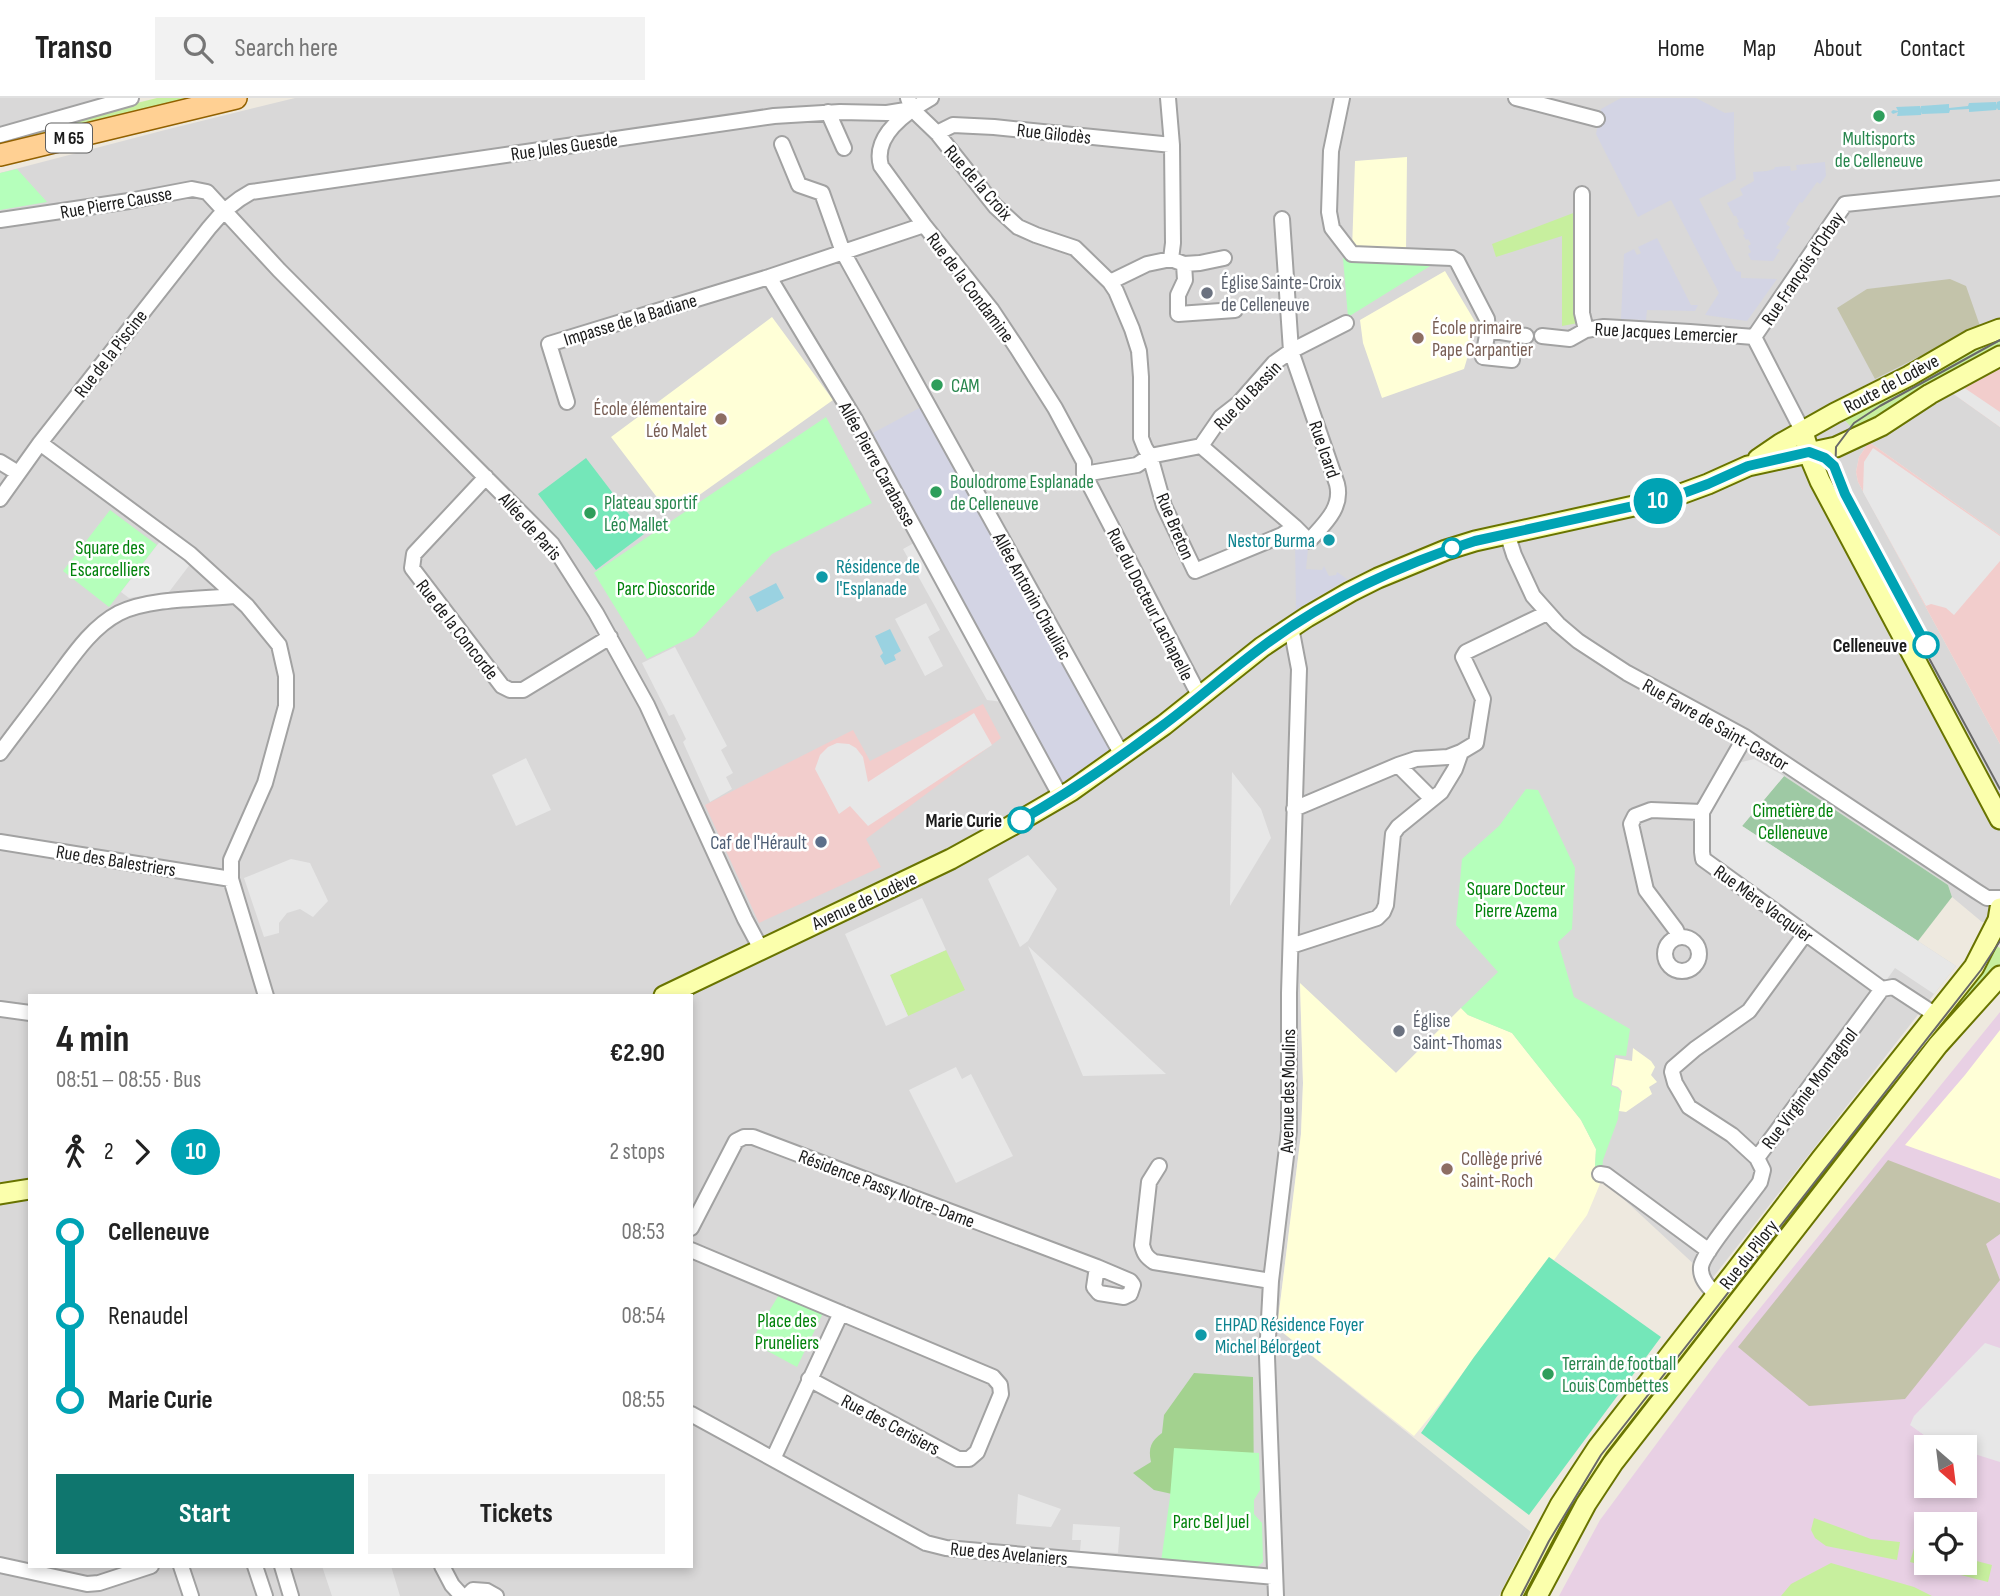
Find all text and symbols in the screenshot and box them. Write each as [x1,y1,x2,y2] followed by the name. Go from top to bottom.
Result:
[155,17,645,80] search box
[35,28,113,68] text: Transo
[179,29,217,67] icon: search
[235,33,338,64] text: Search here
[1657,34,1705,63] text: Home
[1743,34,1776,63] text: Map
[1814,34,1862,63] text: About
[1900,34,1965,63] text: Contact
[1871,108,1887,124] marker: Multisports de Celleneuve
[1016,119,1092,150] street label: Rue Gilodès
[46,124,92,153] road number: M 65
[1835,128,1923,173] place label: Multisports de Celleneuve
[509,129,619,166] street label: Rue Jules Guesde
[939,140,1017,225] street label: Rue de la Croix
[59,182,174,225] street label: Rue Pierre Causse
[1757,207,1850,330] street label: Rue François d'Orbay
[921,228,1019,347] street label: Rue de la Condamine
[1221,272,1342,317] place label: Église Sainte-Croix de Celleneuve
[1199,285,1215,301] marker: Église Sainte-Croix de Celleneuve
[561,289,700,352] street label: Impasse de la Badiane
[70,305,153,402] street label: Rue de la Piscine
[1432,317,1534,362] place label: École primaire Pape Carpantier
[1594,318,1739,349] street label: Rue Jacques Lemercier
[1410,330,1426,346] marker: École primaire Pape Carpantier
[1840,350,1943,419] street label: Route de Lodève
[1210,357,1287,435] street label: Rue du Bassin
[951,375,980,398] place label: CAM
[929,377,945,393] marker: CAM
[832,397,920,531] street label: Allée Pierre Carabasse
[593,398,707,443] place label: École élémentaire Léo Malet
[713,411,729,427] marker: École élémentaire Léo Malet
[1303,418,1344,481] street label: Rue Icard
[950,471,1094,516] place label: Boulodrome Esplanade de Celleneuve
[1626,478,1690,524] line badge: 10
[928,484,944,500] marker: Boulodrome Esplanade de Celleneuve
[1648,486,1668,515] text: 10
[493,488,566,566] street label: Allée de Paris
[1150,490,1199,563] street label: Rue Breton
[604,492,698,537] place label: Plateau sportif Léo Mallet
[582,505,598,521] marker: Plateau sportif Léo Mallet
[1101,524,1198,685] street label: Rue du Docteur Lachapelle
[987,528,1076,664] street label: Allée Antonin Chauliac
[1227,530,1315,553] place label: Nestor Burma
[1321,532,1337,548] marker: Nestor Burma
[70,537,150,582] park label: Square des Escarcelliers
[1442,538,1462,558] unlabelled marker
[836,556,920,601] place label: Résidence de l'Esplanade
[814,569,830,585] marker: Résidence de l'Esplanade
[411,575,503,685] street label: Rue de la Concorde
[617,578,715,601] park label: Parc Dioscoride
[1913,632,1939,658] marker: Celleneuve
[1833,635,1907,658] place label: Celleneuve
[1638,674,1793,777] street label: Rue Favre de Saint-Castor
[1753,800,1833,845] park label: Cimetière de Celleneuve
[1008,807,1034,833] marker: Marie Curie
[926,810,1002,833] place label: Marie Curie
[710,832,807,855] place label: Caf de l'Hérault
[813,834,829,850] marker: Caf de l'Hérault
[54,841,177,882] street label: Rue des Balestriers
[1709,860,1818,948] street label: Rue Mère Vacquier
[808,867,921,936] street label: Avenue de Lodève
[1467,878,1566,923] park label: Square Docteur Pierre Azema
[1413,1010,1502,1055] place label: Église Saint-Thomas
[56,1017,129,1062] text: 4 min
[1391,1023,1407,1039] marker: Église Saint-Thomas
[1757,1024,1863,1154] street label: Rue Virginie Montagnol
[1276,1028,1301,1154] street label: Avenue des Moulins
[610,1038,665,1069] text: €2.90
[56,1066,201,1094] text: 08:51 – 08:55 · Bus
[56,1133,94,1171] icon: walk
[123,1133,161,1171] icon: forward
[185,1137,206,1166] text: 10
[104,1138,113,1166] text: 2
[609,1138,665,1166] text: 2 stops
[795,1145,978,1234] street label: Résidence Passy Notre-Dame
[1461,1148,1543,1193] place label: Collège privé Saint-Roch
[1439,1161,1455,1177] marker: Collège privé Saint-Roch
[1715,1215,1784,1294] street label: Rue du Pilory
[108,1217,210,1248] text: Celleneuve
[621,1218,665,1246] text: 08:53
[108,1301,188,1332] text: Renaudel
[621,1302,665,1330] text: 08:54
[755,1310,819,1355] park label: Place des Pruneliers
[1215,1314,1364,1359] place label: EHPAD Résidence Foyer Michel Bélorgeot
[1193,1327,1209,1343] marker: EHPAD Résidence Foyer Michel Bélorgeot
[1562,1353,1676,1398] place label: Terrain de football Louis Combettes
[1540,1366,1556,1382] marker: Terrain de football Louis Combettes
[108,1385,213,1416] text: Marie Curie
[622,1386,665,1414] text: 08:55
[837,1390,944,1461] street label: Rue des Cerisiers
[1914,1435,1978,1498] north arrow
[1914,1435,1977,1575] map controls
[56,1474,354,1554] button: Start
[368,1474,665,1554] button: Tickets
[1173,1511,1249,1534] park label: Parc Bel Juel
[1914,1512,1977,1575] button: locate
[949,1538,1069,1571] street label: Rue des Avelaniers

